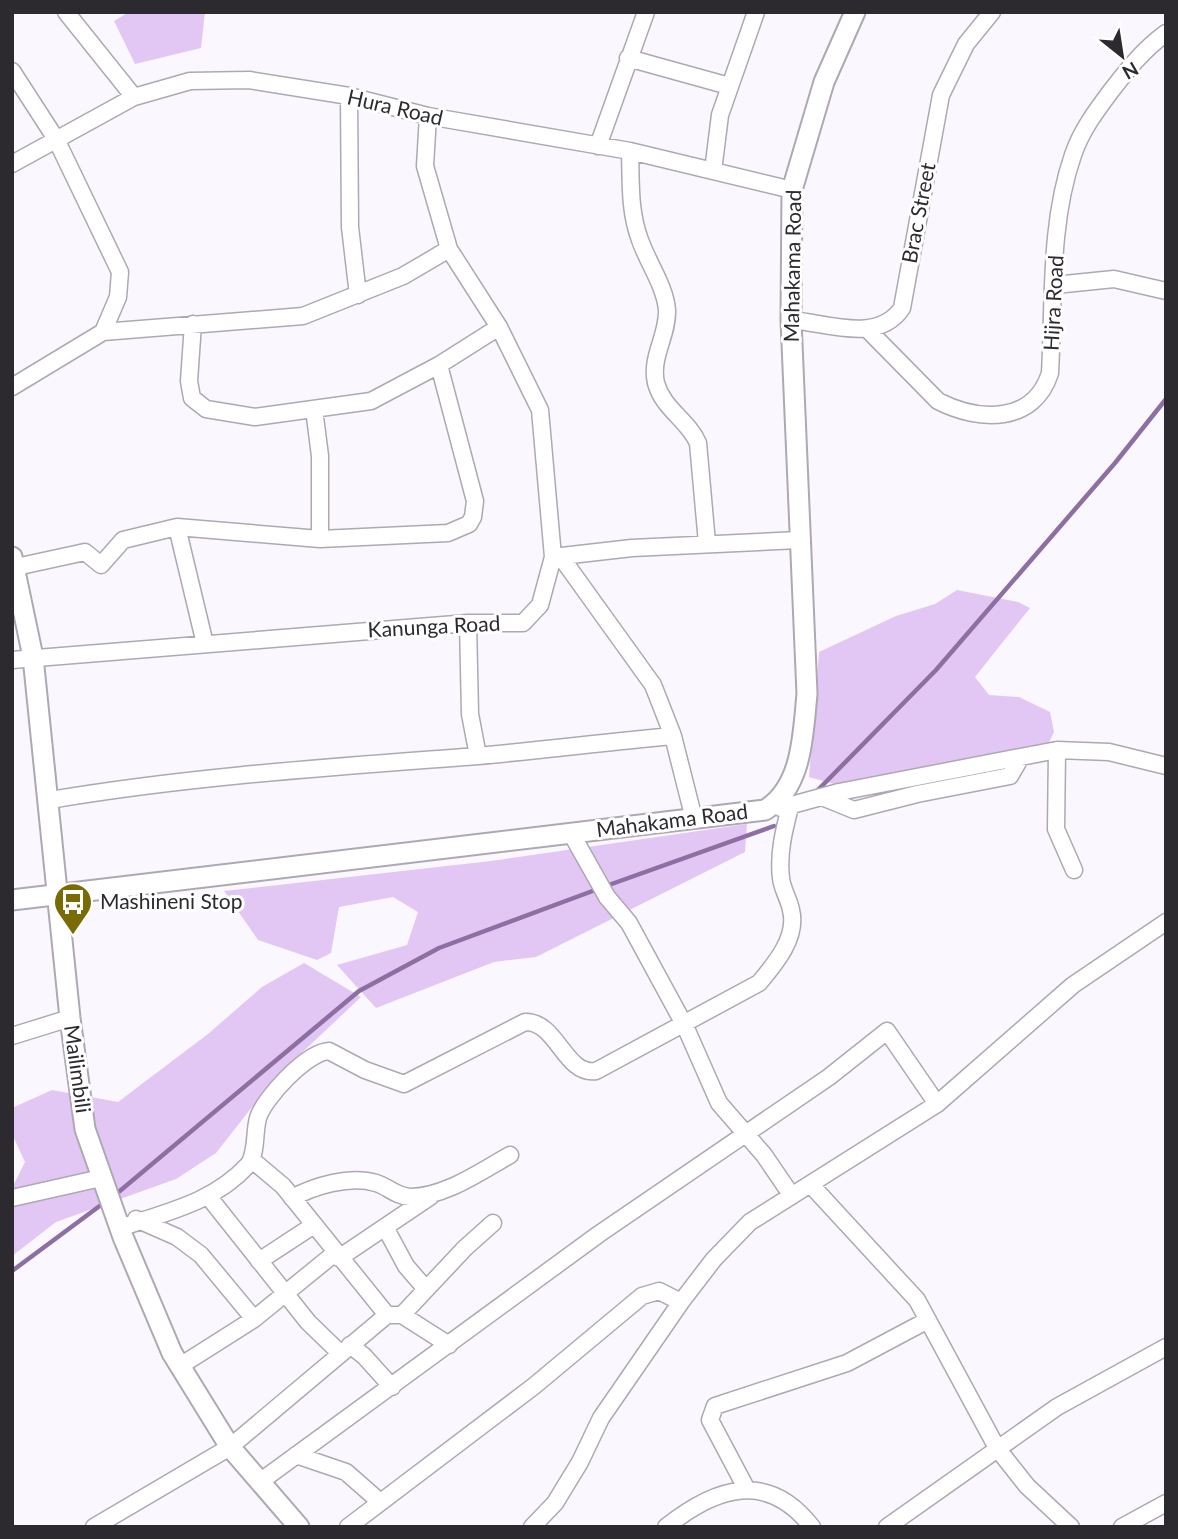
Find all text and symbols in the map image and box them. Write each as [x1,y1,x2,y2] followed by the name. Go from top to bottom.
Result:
[1087,21,1157,91] north arrow
[1119,58,1143,85] text: N
[345,83,446,130] street label: Hura Road
[896,160,940,265] street label: Brac Street
[778,189,805,342] street label: Mahakama Road
[1038,254,1067,351] street label: Hijra Road
[367,610,501,641] street label: Kanunga Road
[595,798,749,841] street label: Mahakama Road
[52,881,94,936] bus stop icon: Mashineni Stop
[100,888,243,913] place label: Mashineni Stop
[60,1023,97,1114] street label: Mailimbili

